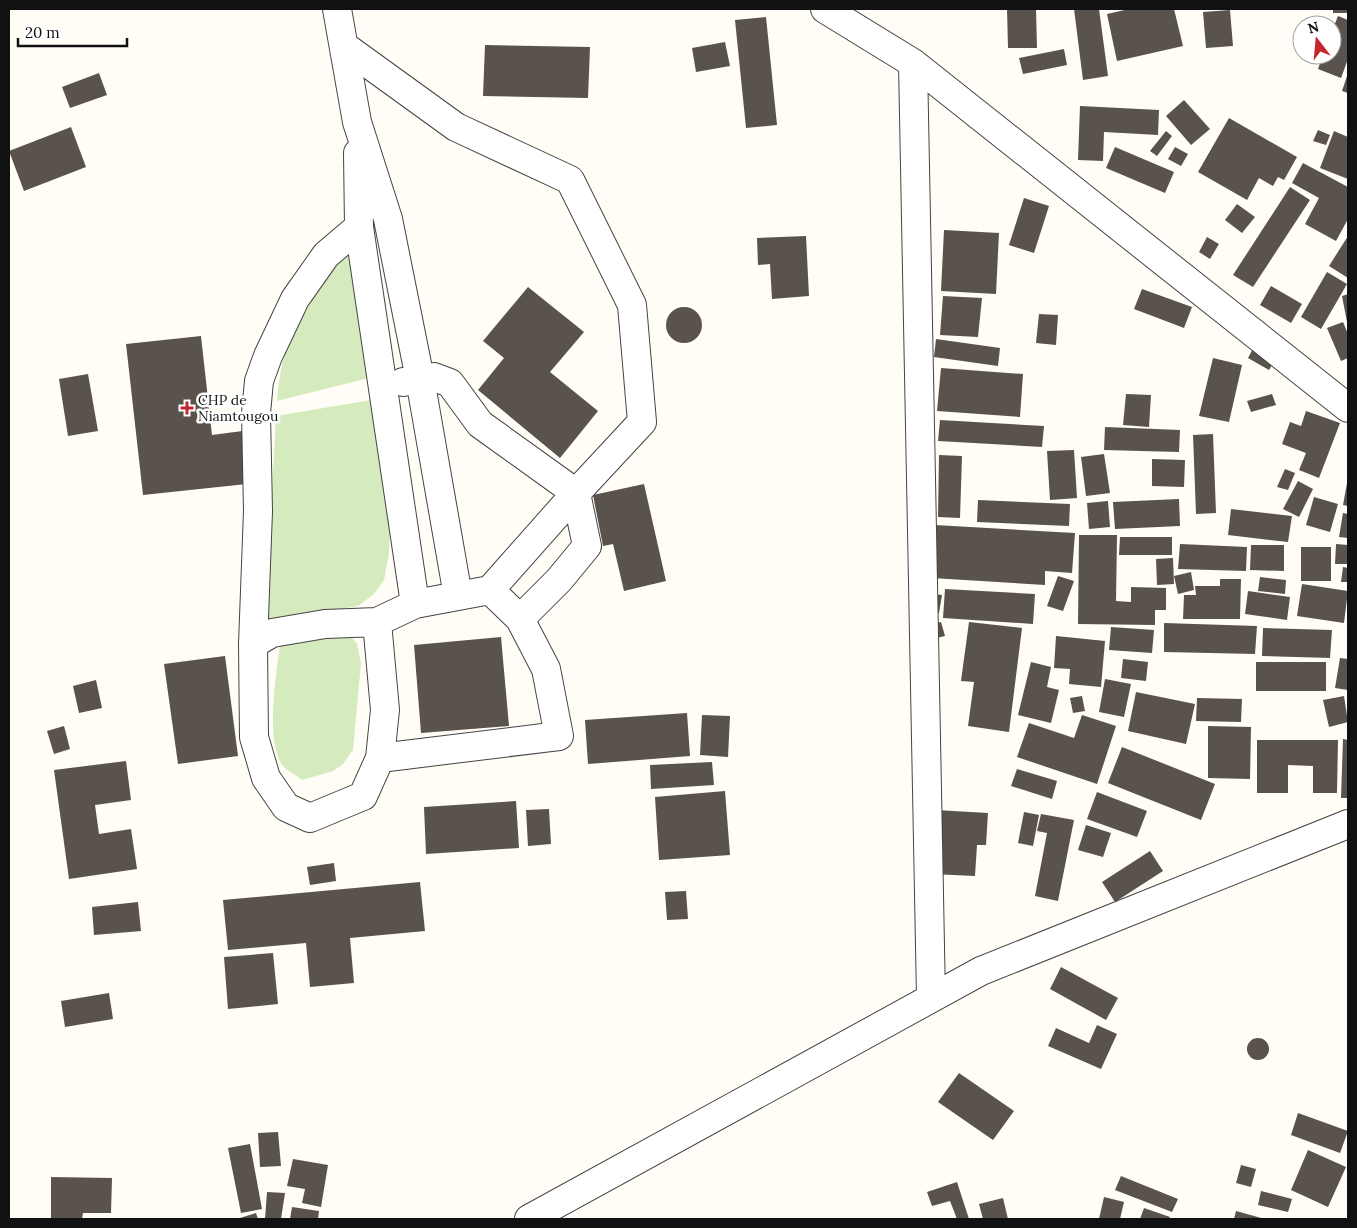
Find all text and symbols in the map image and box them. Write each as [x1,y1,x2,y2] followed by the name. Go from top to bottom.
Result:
[18,15,126,47] scale bar
[1292,15,1342,65] north arrow
[1306,17,1321,38] text: N
[25,23,60,42] text: 20 m
[198,391,278,425] place label: CHP de Niamtougou
[180,401,194,415] marker: CHP de Niamtougou

